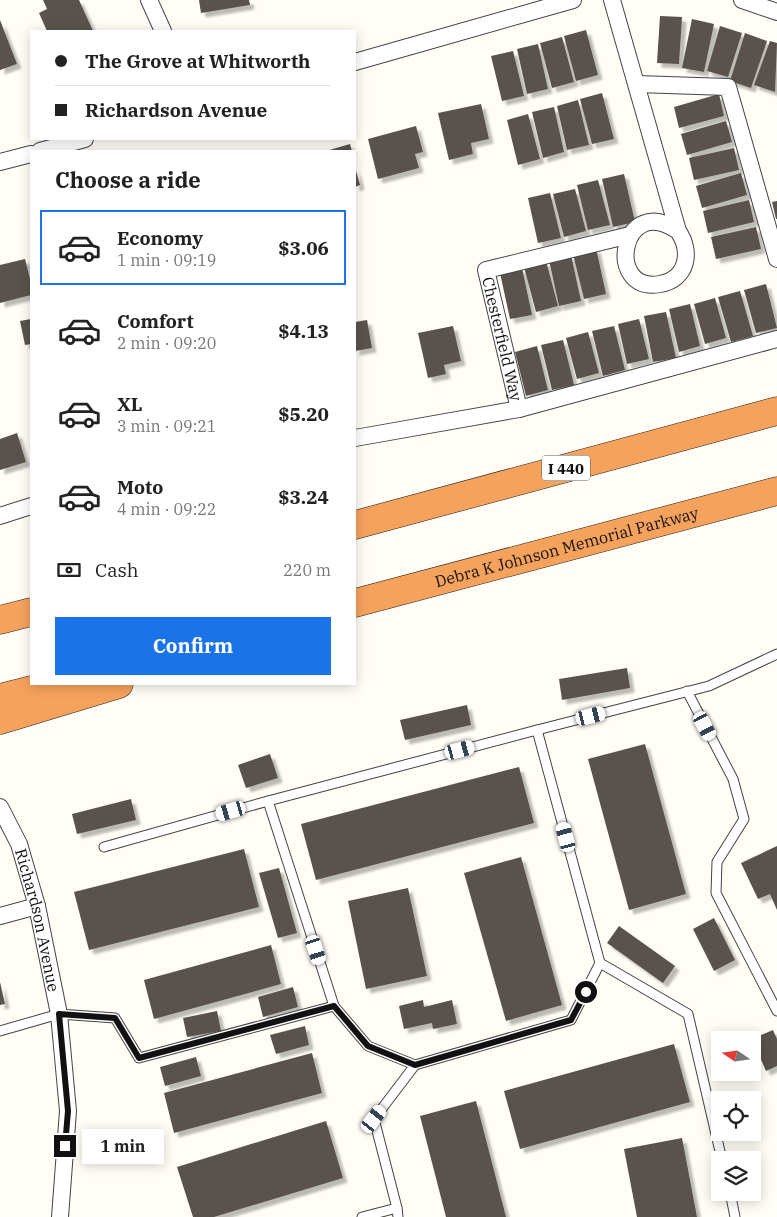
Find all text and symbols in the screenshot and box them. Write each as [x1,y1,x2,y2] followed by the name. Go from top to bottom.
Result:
[85,49,310,73] text: The Grove at Whitworth
[85,98,267,122] text: Richardson Avenue
[55,165,201,194] text: Choose a ride
[57,225,102,270] icon: car
[117,226,203,250] text: Economy
[278,236,329,260] text: $3.06
[117,250,216,270] text: 1 min · 09:19
[478,275,527,403] street label: Chesterfield Way
[57,308,102,353] icon: car
[117,309,194,333] text: Comfort
[278,319,329,343] text: $4.13
[117,333,216,353] text: 2 min · 09:20
[57,391,102,436] icon: car
[117,392,143,416] text: XL
[278,402,329,426] text: $5.20
[117,416,216,436] text: 3 min · 09:21
[542,456,590,480] road number: I 440
[57,474,102,519] icon: car
[117,475,163,499] text: Moto
[278,485,329,509] text: $3.24
[117,499,216,519] text: 4 min · 09:22
[433,502,701,591] street label: Debra K Johnson Memorial Parkway
[55,556,83,584] icon: cash
[95,558,139,582] text: Cash
[283,560,331,580] text: 220 m
[55,617,331,675] button: Confirm
[574,705,607,727] car
[691,709,718,743] car
[443,739,476,761] car
[214,800,247,822] car
[554,821,577,853] car
[11,846,64,993] street label: Richardson Avenue
[304,933,327,967] car
[575,981,597,1003] route start
[711,1031,761,1081] north arrow
[711,1031,761,1201] map controls
[711,1091,761,1141] button: locate
[358,1103,389,1135] car
[82,1128,165,1164] callout: 1 min
[54,1135,76,1157] route end
[101,1136,145,1156] text: 1 min
[711,1151,761,1201] button: layers

